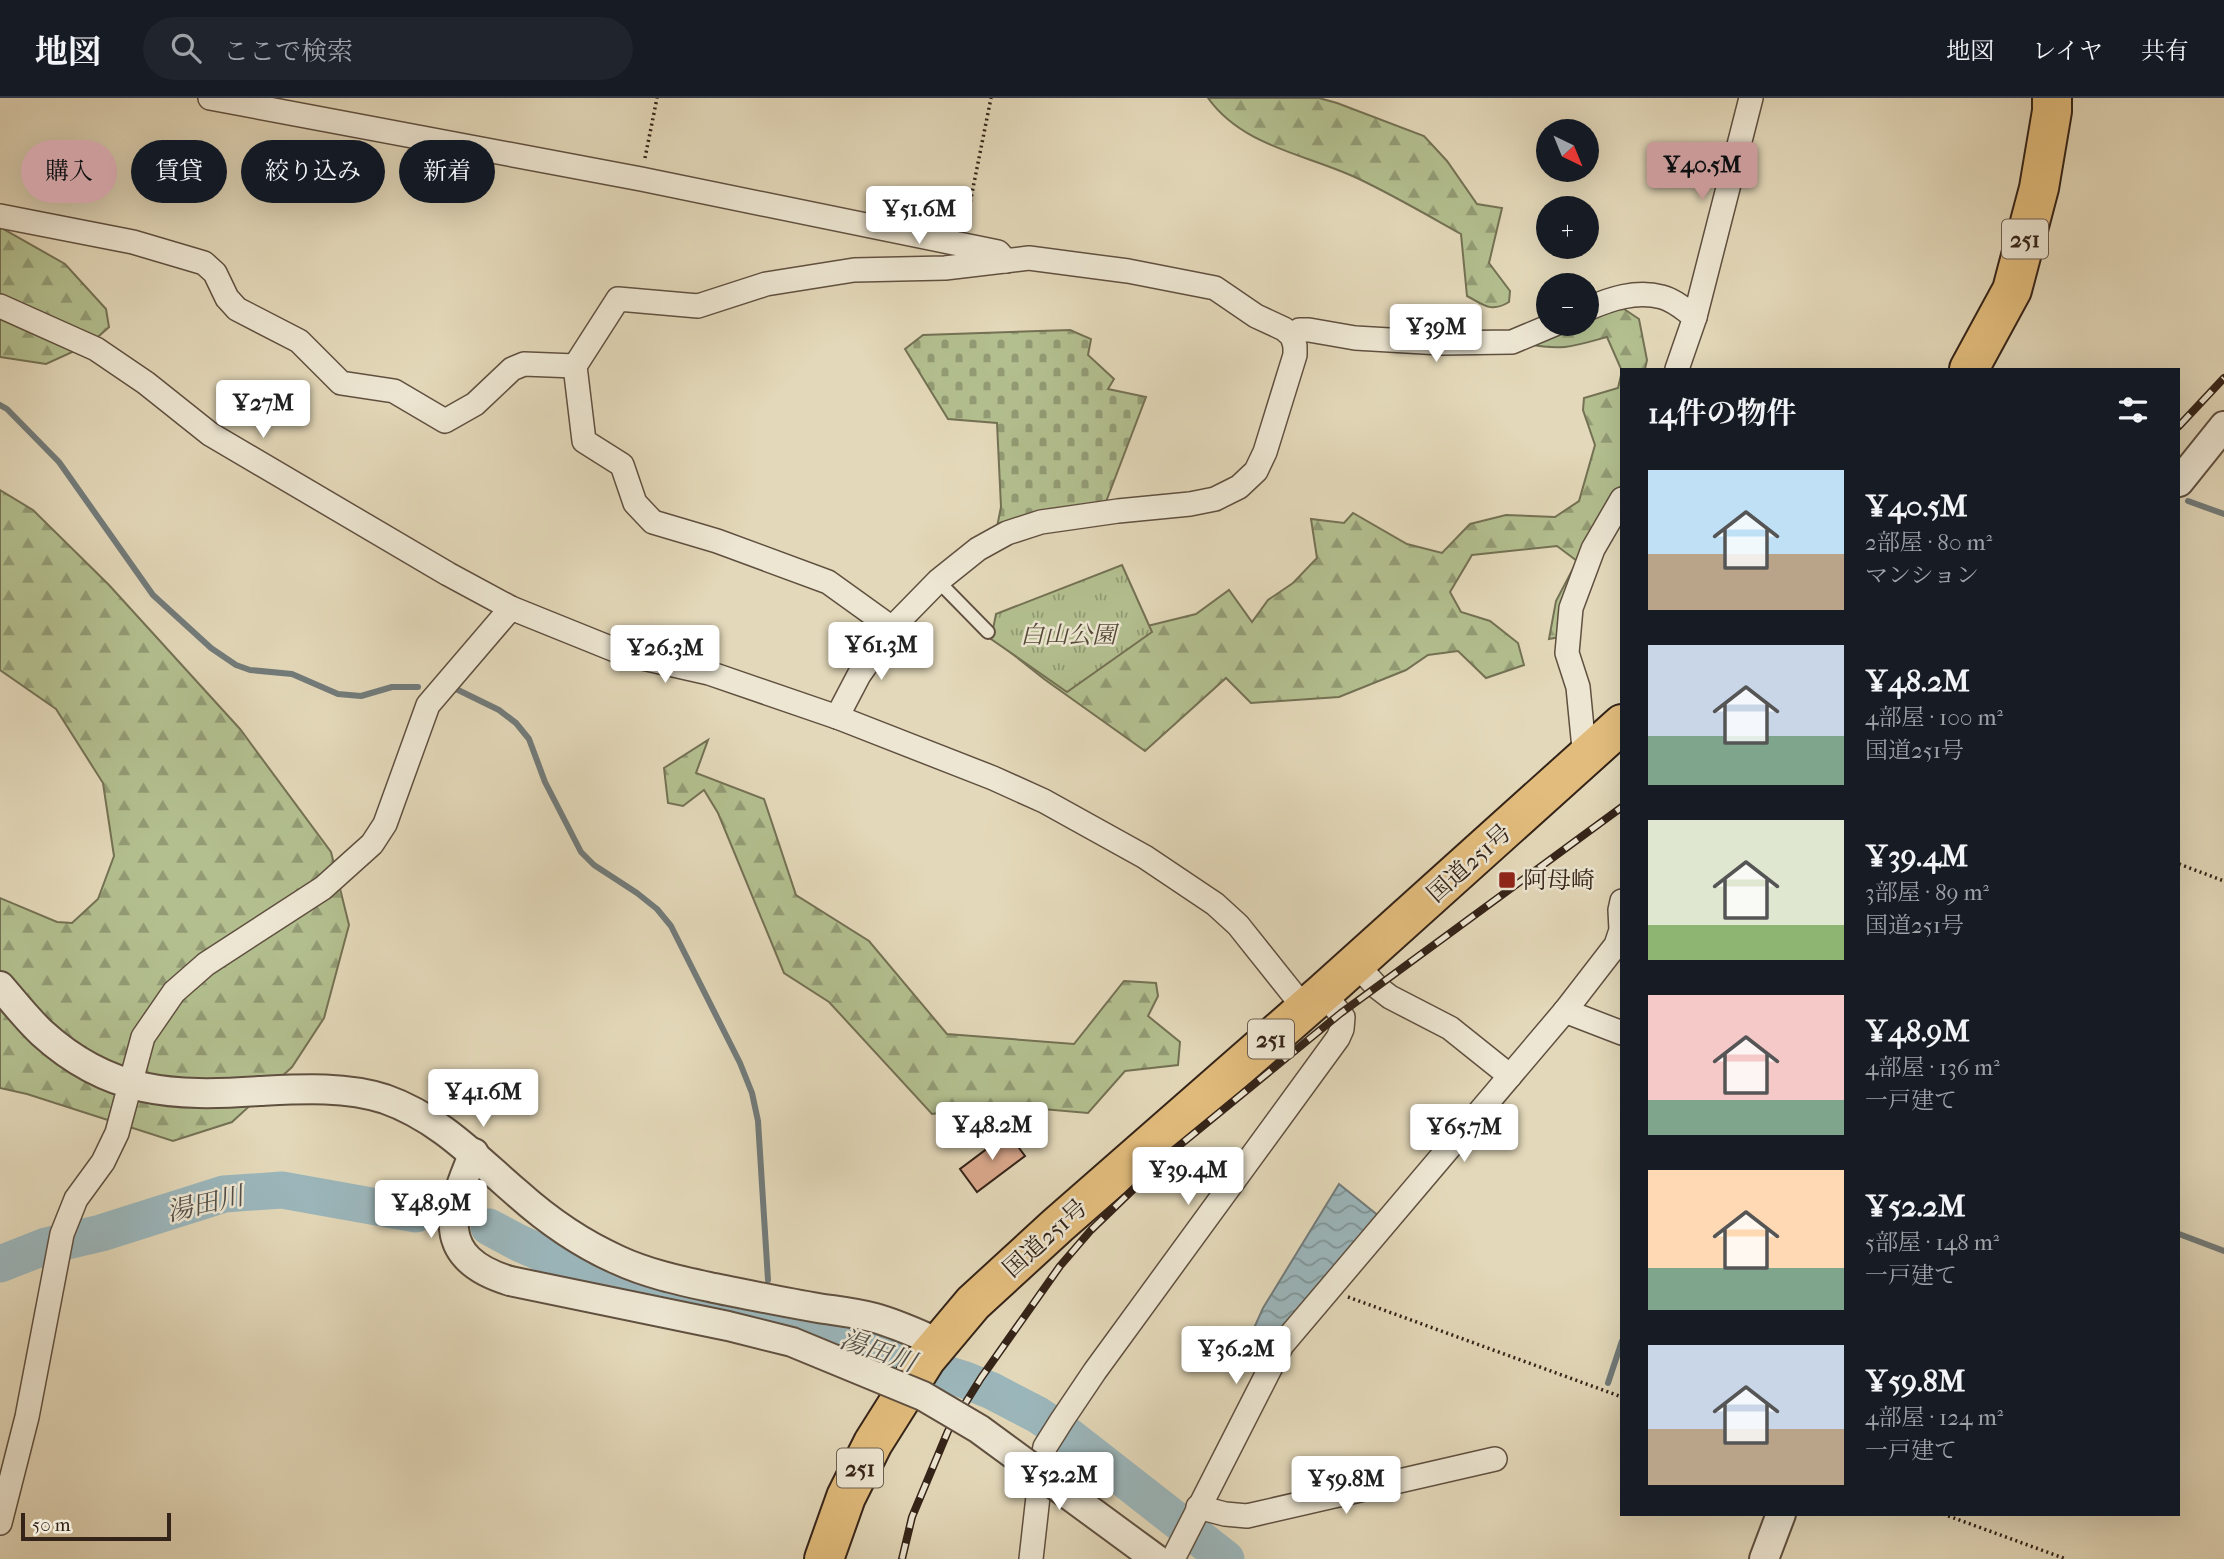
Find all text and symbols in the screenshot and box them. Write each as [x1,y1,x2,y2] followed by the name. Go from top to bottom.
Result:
[143,17,633,80] search box
[167,29,205,67] icon: search
[35,33,101,72] text: 地図
[223,36,353,67] text: ここで検索
[1946,37,1994,65] text: 地図
[2032,37,2103,65] text: レイヤ
[2141,37,2189,65] text: 共有
[1536,119,1600,182] north arrow
[1536,119,1599,336] map controls
[21,140,117,203] chip: 購入
[131,140,227,203] chip: 賃貸
[241,140,385,203] chip: 絞り込み
[399,140,495,203] chip: 新着
[1645,142,1759,202] pin: ¥40.5M
[1663,151,1741,178] text: ¥40.5M
[862,186,976,246] pin: ¥51.6M
[882,195,956,222] text: ¥51.6M
[1536,196,1599,259] button: +
[2002,220,2048,258] road number: 251
[1536,273,1599,336] button: −
[1395,304,1477,364] pin: ¥39M
[1406,313,1466,340] text: ¥39M
[222,380,304,440] pin: ¥27M
[232,389,294,416] text: ¥27M
[2114,391,2152,429] icon: filters
[1648,396,1796,431] text: 14件の物件
[1865,489,1968,524] text: ¥40.5M
[1704,498,1788,582] icon: home
[1865,529,1992,556] text: 2部屋 · 80 m²
[1865,562,1979,589] text: マンション
[1020,621,1120,649] park label: 白山公園
[824,622,938,682] pin: ¥61.3M
[608,626,722,685] pin: ¥26.3M
[844,631,918,658] text: ¥61.3M
[626,634,704,661] text: ¥26.3M
[1865,664,1970,699] text: ¥48.2M
[1704,673,1788,757] icon: home
[1865,704,2003,731] text: 4部屋 · 100 m²
[1865,737,1964,764] text: 国道251号
[1421,818,1517,908] street label: 国道251号
[1865,839,1968,874] text: ¥39.4M
[1704,848,1788,932] icon: home
[1523,866,1595,894] place label: 阿母崎
[1497,870,1517,890] marker: 阿母崎
[1865,879,1989,906] text: 3部屋 · 89 m²
[1865,912,1964,939] text: 国道251号
[1865,1014,1970,1049] text: ¥48.9M
[1248,1020,1294,1058] road number: 251
[1704,1023,1788,1107] icon: home
[1865,1054,2000,1081] text: 4部屋 · 136 m²
[426,1070,540,1129] pin: ¥41.6M
[444,1078,522,1105] text: ¥41.6M
[1865,1087,1957,1114] text: 一戸建て
[935,1102,1049,1162] pin: ¥48.2M
[1407,1104,1521,1164] pin: ¥65.7M
[952,1111,1032,1138] text: ¥48.2M
[1426,1113,1502,1140] text: ¥65.7M
[1131,1148,1245,1207] pin: ¥39.4M
[1148,1156,1228,1183] text: ¥39.4M
[164,1179,249,1228] water label: 湯田川
[374,1180,488,1240] pin: ¥48.9M
[391,1189,471,1216] text: ¥48.9M
[1865,1189,1965,1224] text: ¥52.2M
[997,1193,1093,1283] street label: 国道251号
[1704,1198,1788,1282] icon: home
[1865,1229,1999,1256] text: 5部屋 · 148 m²
[1865,1262,1957,1289] text: 一戸建て
[836,1324,923,1379] water label: 湯田川
[1179,1326,1293,1386] pin: ¥36.2M
[1197,1335,1275,1362] text: ¥36.2M
[1865,1364,1965,1399] text: ¥59.8M
[1704,1373,1788,1457] icon: home
[1865,1404,2003,1431] text: 4部屋 · 124 m²
[1865,1437,1957,1464] text: 一戸建て
[837,1448,883,1488] road number: 251
[1002,1452,1116,1512] pin: ¥52.2M
[1289,1456,1403,1516] pin: ¥59.8M
[1021,1461,1097,1488] text: ¥52.2M
[1308,1465,1384,1492] text: ¥59.8M
[21,1510,172,1542] scale bar
[32,1514,71,1536] text: 50 m

